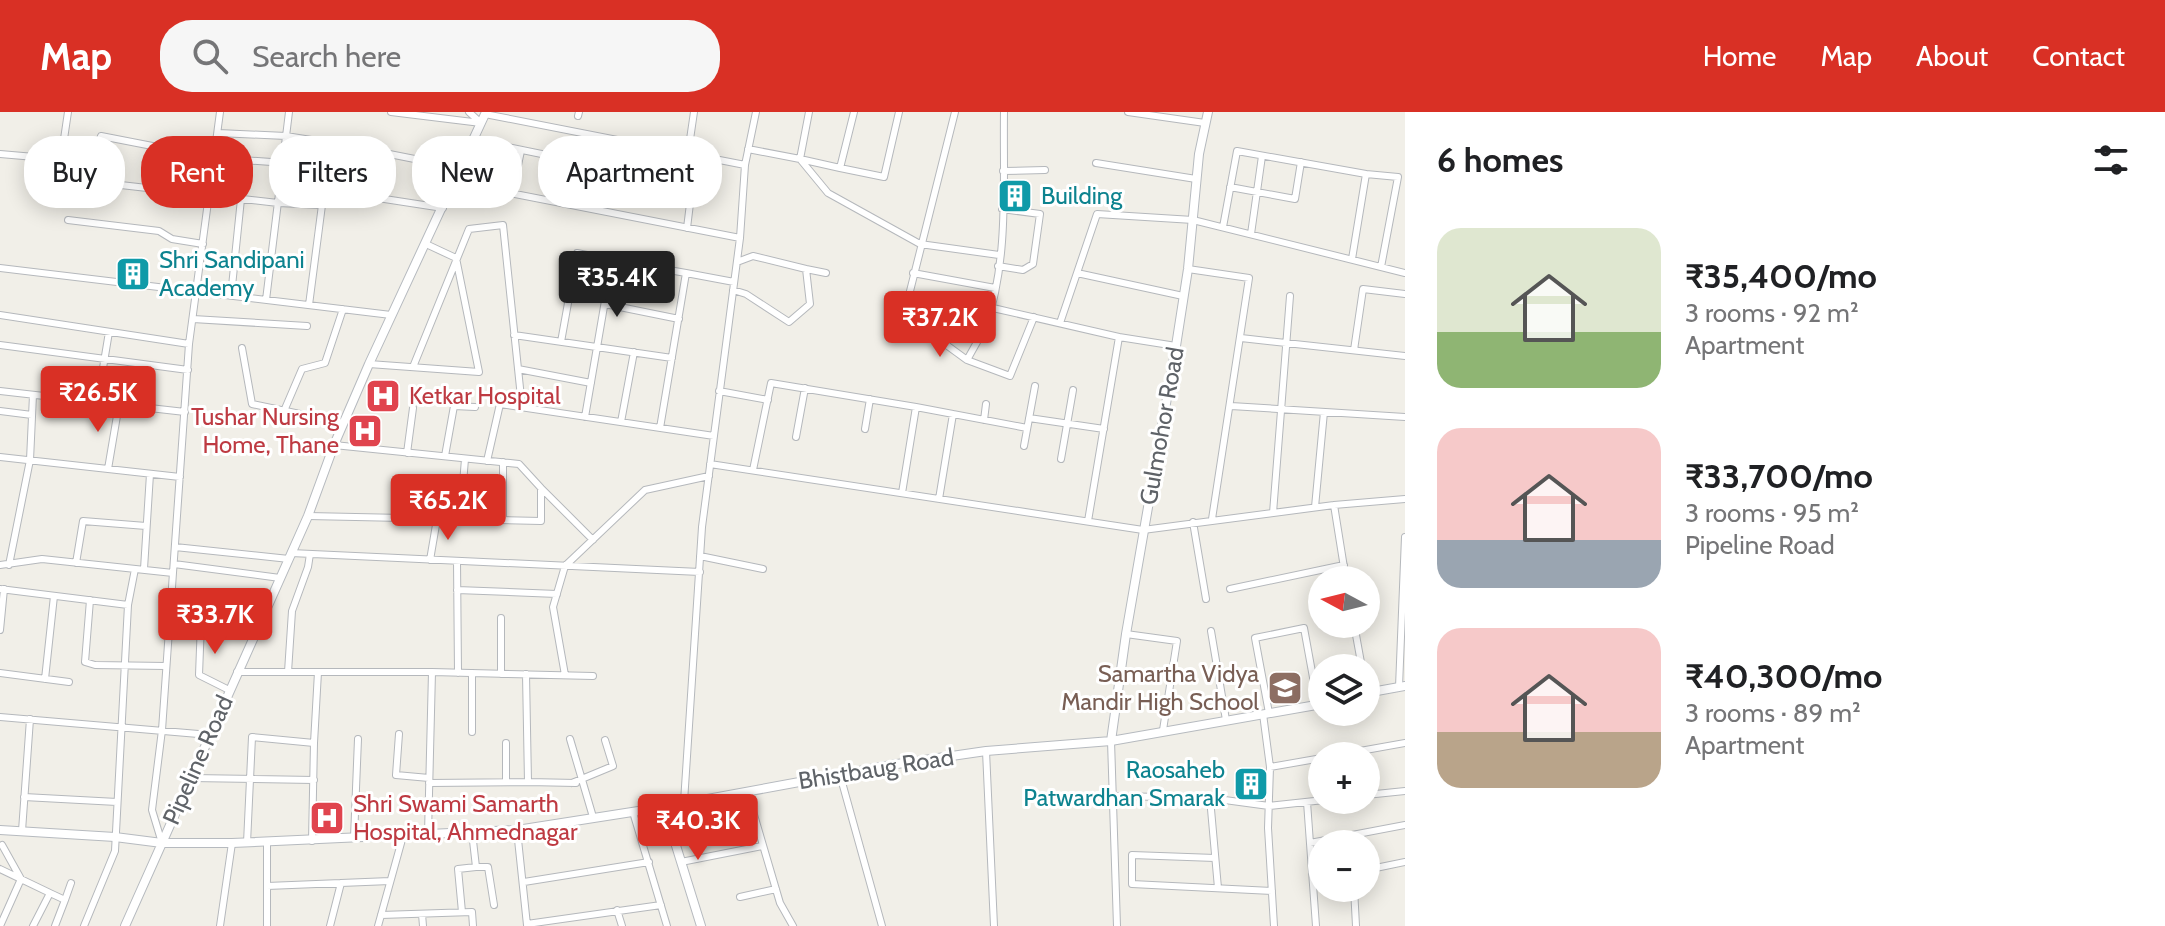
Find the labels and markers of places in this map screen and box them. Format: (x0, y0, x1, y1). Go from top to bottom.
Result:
building icon: Building (996, 177, 1034, 215)
place label: Building (1041, 181, 1123, 210)
place label: Shri Sandipani Academy (159, 245, 305, 302)
pin: ₹35.4K (552, 251, 682, 319)
building icon: Shri Sandipani Academy (114, 255, 152, 293)
pin: ₹37.2K (875, 291, 1005, 359)
pin: ₹26.5K (33, 366, 163, 434)
hospital icon: Ketkar Hospital (364, 377, 402, 415)
place label: Ketkar Hospital (409, 381, 561, 410)
place label: Tushar Nursing Home, Thane (191, 402, 340, 459)
hospital icon: Tushar Nursing Home, Thane (346, 412, 384, 450)
pin: ₹65.2K (383, 474, 513, 542)
pin: ₹33.7K (150, 588, 280, 656)
place label: Samartha Vidya Mandir High School (1061, 659, 1259, 716)
school or university icon: Samartha Vidya Mandir High School (1266, 669, 1304, 707)
place label: Raosaheb Patwardhan Smarak (1023, 755, 1225, 812)
building icon: Raosaheb Patwardhan Smarak (1232, 765, 1270, 803)
place label: Shri Swami Samarth Hospital, Ahmednagar (353, 789, 578, 846)
pin: ₹40.3K (633, 794, 763, 862)
hospital icon: Shri Swami Samarth Hospital, Ahmednagar (308, 799, 346, 837)

